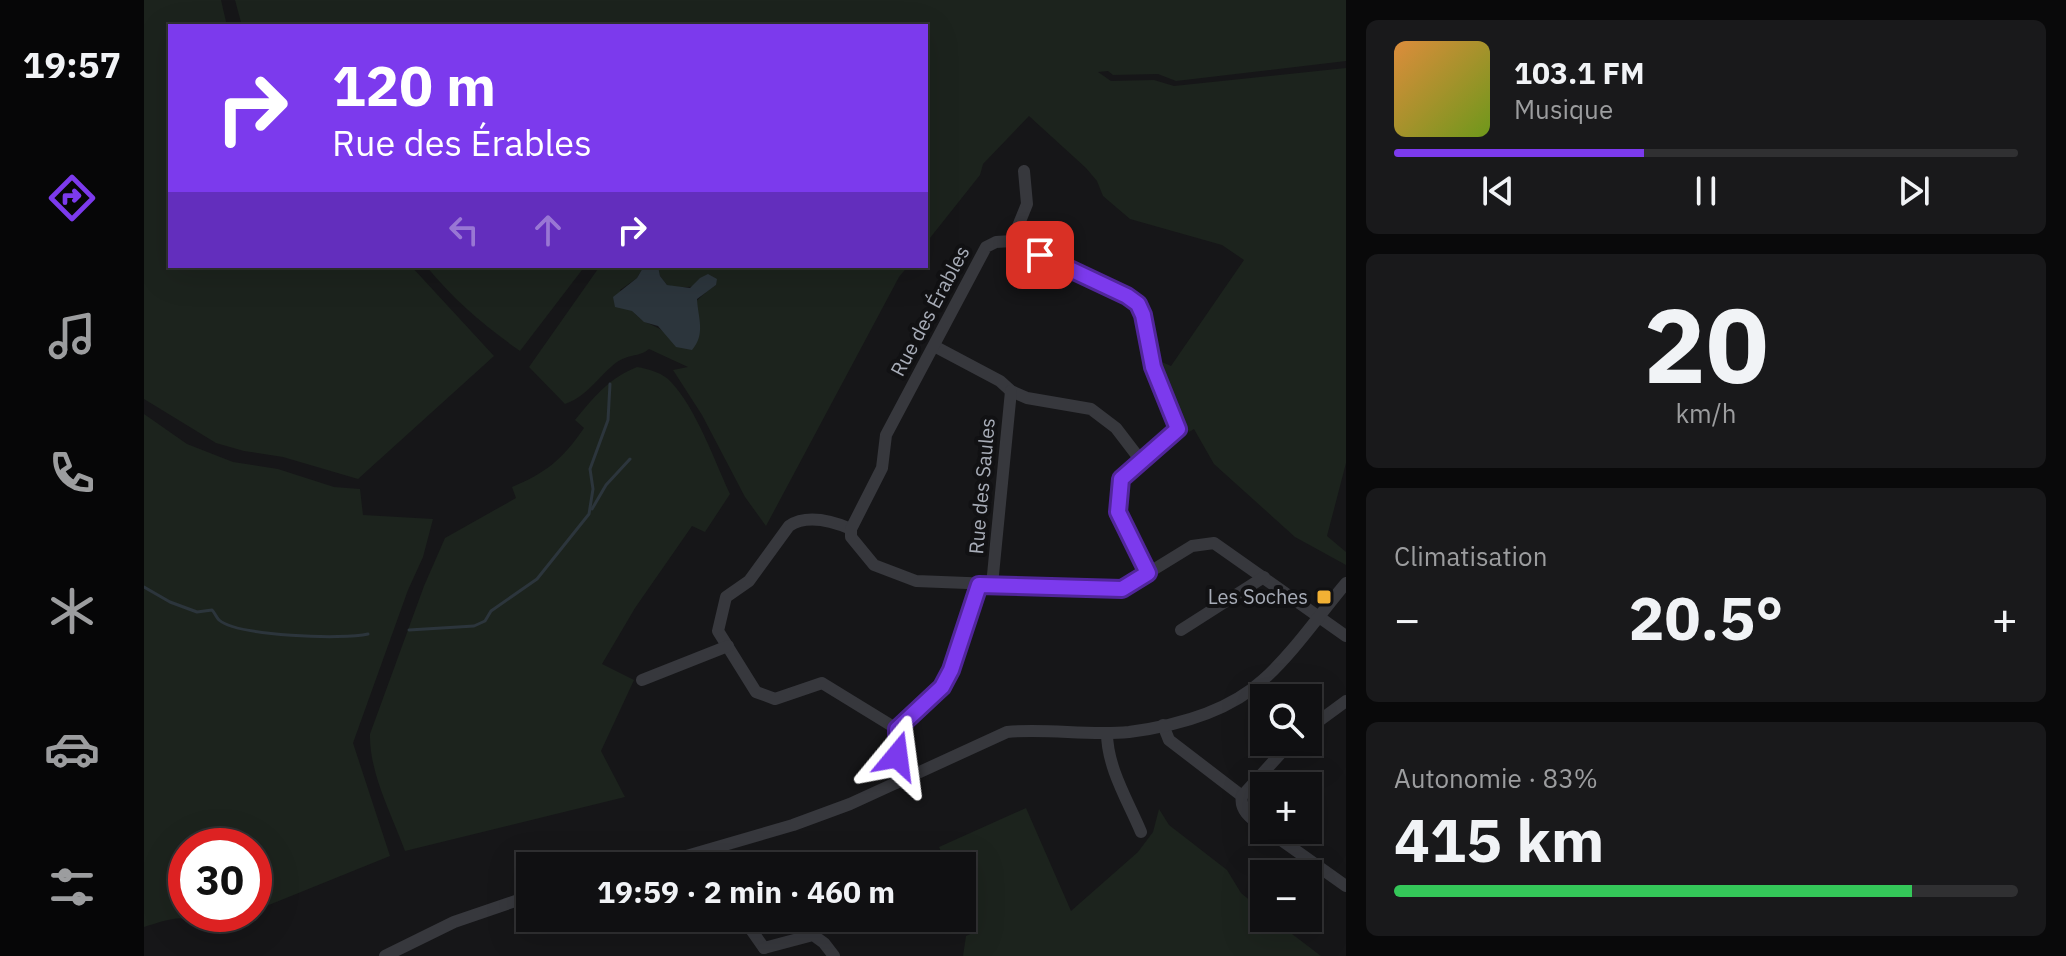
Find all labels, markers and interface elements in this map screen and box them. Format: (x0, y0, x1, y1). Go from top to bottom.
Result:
text: 19:57 (23, 41, 121, 88)
text: 120 m (332, 49, 496, 121)
text: 103.1 FM (1514, 53, 1645, 92)
icon: right (200, 56, 304, 160)
text: Musique (1514, 92, 1613, 126)
text: Rue des Érables (332, 119, 592, 166)
icon: previous (1476, 169, 1520, 213)
icon: pause (1684, 169, 1728, 213)
icon: next (1892, 169, 1936, 213)
icon: directions (44, 170, 100, 226)
icon: left (442, 208, 486, 252)
icon: ahead (526, 208, 570, 252)
icon: right (610, 208, 654, 252)
pin (1006, 221, 1074, 289)
icon: arrive (1018, 233, 1062, 277)
street label: Rue des Érables (884, 241, 975, 381)
text: 20 (1644, 276, 1768, 412)
icon: music (44, 308, 100, 364)
text: km/h (1675, 396, 1737, 430)
street label: Rue des Saules (962, 417, 1001, 555)
icon: phone (44, 445, 100, 501)
text: Climatisation (1394, 539, 1547, 573)
text: 20.5° (1629, 578, 1783, 657)
icon: climate (44, 583, 100, 639)
place label: Les Soches (1208, 583, 1308, 610)
marker: Les Soches (1315, 588, 1333, 606)
text: − (1394, 590, 1420, 647)
text: + (1992, 590, 2018, 647)
map controls (1250, 684, 1322, 932)
button: search (1250, 684, 1322, 756)
position arrow (855, 714, 939, 798)
icon: car (44, 721, 100, 777)
text: Autonomie · 83% (1394, 761, 1598, 795)
button: + (1250, 772, 1322, 844)
text: 415 km (1394, 800, 1604, 879)
speed limit sign: 30 (168, 828, 272, 932)
icon: filters (44, 859, 100, 915)
button: − (1250, 860, 1322, 932)
text: 19:59 · 2 min · 460 m (597, 872, 895, 911)

